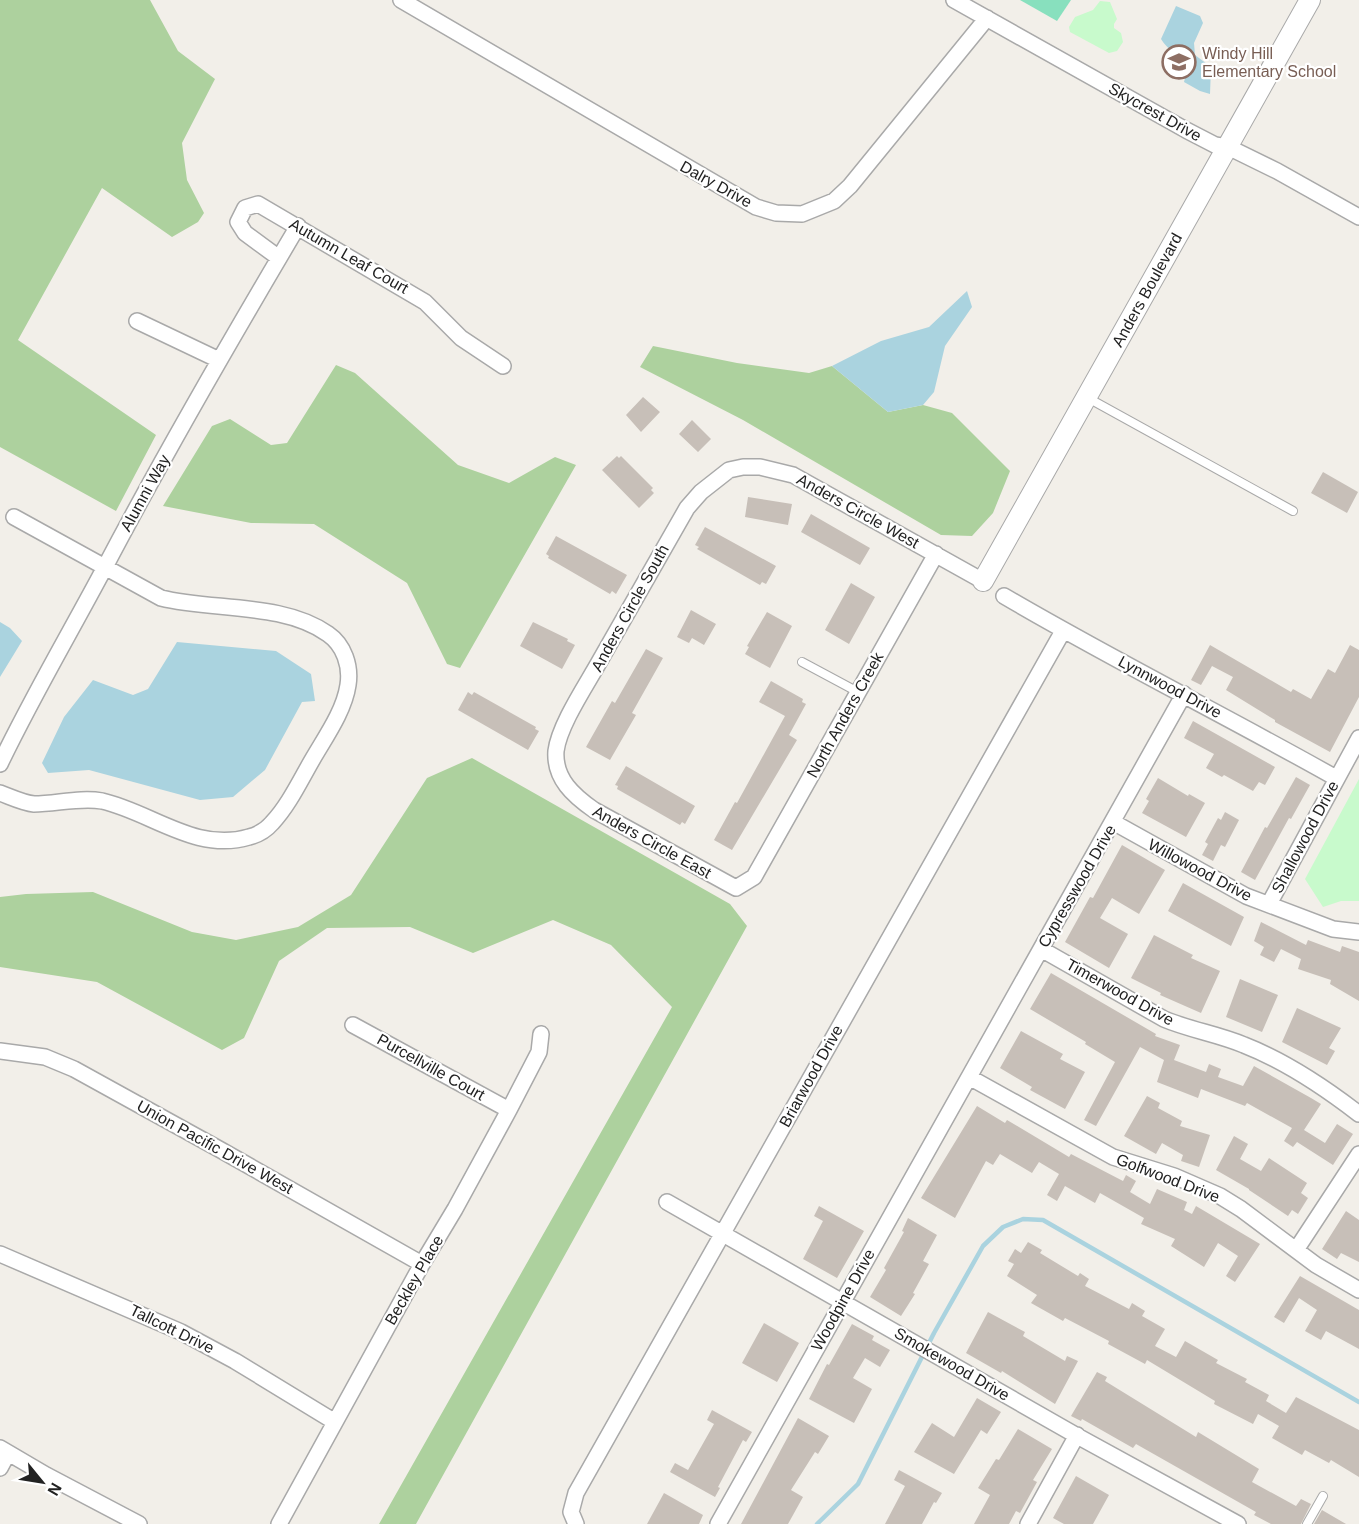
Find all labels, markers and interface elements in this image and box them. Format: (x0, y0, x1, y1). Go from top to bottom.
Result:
school or university icon: Windy Hill Elementary School (1161, 44, 1197, 80)
place label: Windy Hill Elementary School (1202, 45, 1336, 80)
street label: Skycrest Drive (1106, 80, 1204, 144)
street label: Dalry Drive (677, 157, 755, 211)
street label: Autumn Leaf Court (287, 215, 412, 297)
street label: Anders Boulevard (1109, 230, 1185, 350)
street label: Alumni Way (117, 452, 173, 534)
street label: Anders Circle West (794, 470, 922, 552)
street label: Anders Circle South (588, 542, 672, 674)
street label: North Anders Creek (804, 649, 887, 781)
street label: Lynnwood Drive (1116, 653, 1224, 721)
street label: Shallowood Drive (1268, 778, 1342, 896)
street label: Anders Circle East (590, 802, 715, 882)
street label: Cypresswood Drive (1035, 822, 1119, 950)
street label: Willowood Drive (1145, 836, 1255, 904)
street label: Timerwood Drive (1063, 955, 1177, 1029)
street label: Briarwood Drive (776, 1022, 846, 1130)
street label: Purcellville Court (374, 1030, 488, 1104)
street label: Union Pacific Drive West (134, 1097, 296, 1197)
street label: Golfwood Drive (1114, 1150, 1222, 1206)
street label: Beckley Place (382, 1232, 447, 1328)
street label: Woodpine Drive (808, 1246, 878, 1354)
street label: Tallcott Drive (127, 1301, 217, 1357)
street label: Smokewood Drive (892, 1324, 1013, 1404)
north arrow (12, 1452, 72, 1512)
text: N (44, 1480, 65, 1499)

